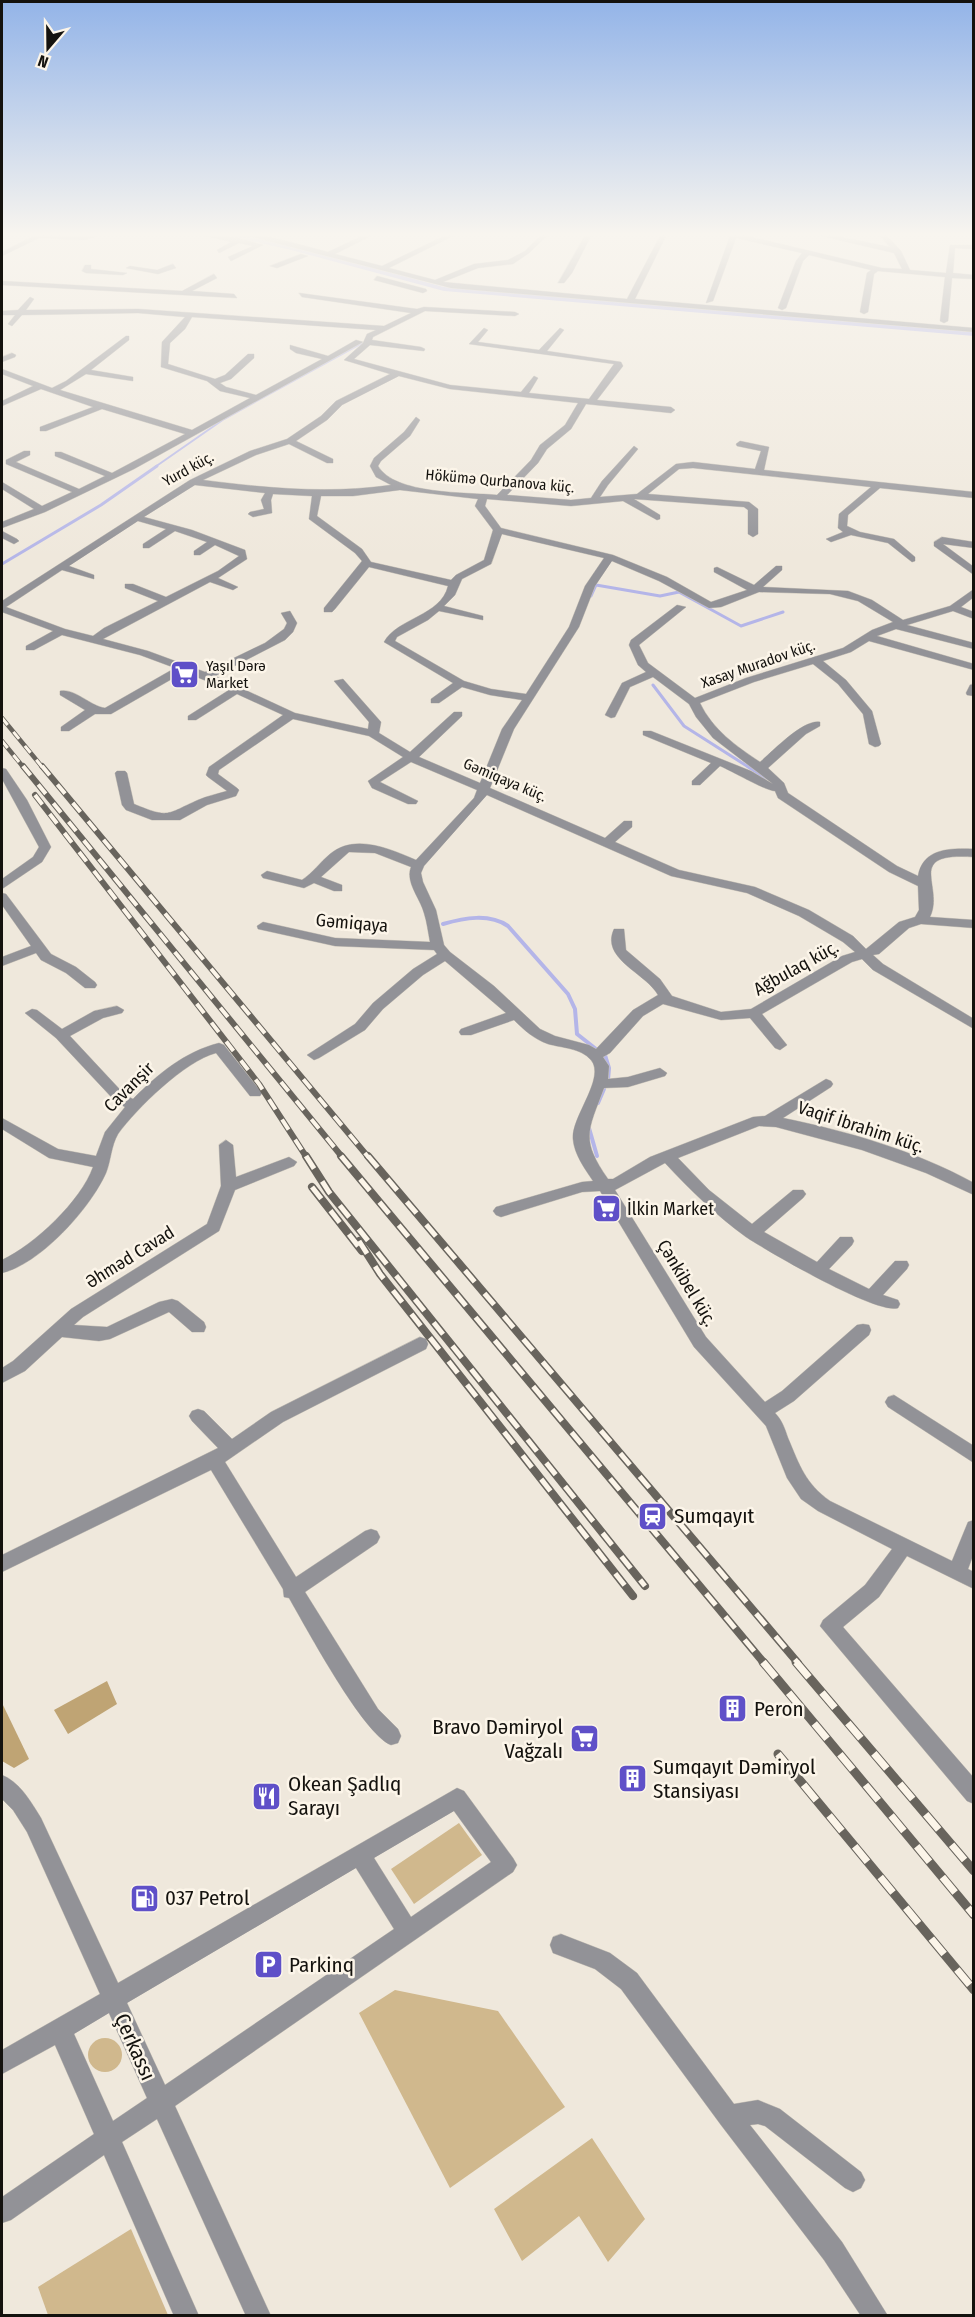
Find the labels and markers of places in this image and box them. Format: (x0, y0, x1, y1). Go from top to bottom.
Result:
place label: Yaşıl Dərə Market (206, 657, 266, 692)
supermarket icon: Yaşıl Dərə Market (169, 659, 201, 691)
supermarket icon: İlkin Market (590, 1193, 622, 1225)
place label: İlkin Market (627, 1198, 714, 1220)
station icon: Sumqayıt (637, 1500, 669, 1532)
place label: Sumqayıt (674, 1503, 754, 1529)
building icon: Peron (717, 1693, 749, 1725)
place label: Peron (754, 1696, 804, 1722)
place label: Bravo Dəmiryol Vağzalı (432, 1714, 563, 1764)
supermarket icon: Bravo Dəmiryol Vağzalı (568, 1723, 600, 1755)
place label: Sumqayıt Dəmiryol Stansiyası (653, 1754, 816, 1804)
building icon: Sumqayıt Dəmiryol Stansiyası (616, 1763, 648, 1795)
place label: Okean Şadlıq Sarayı (288, 1771, 401, 1821)
restaurant icon: Okean Şadlıq Sarayı (251, 1780, 283, 1812)
fuel station icon: 037 Petrol (128, 1882, 160, 1914)
place label: 037 Petrol (165, 1885, 250, 1911)
parking icon: Parkinq (252, 1949, 284, 1981)
place label: Parkinq (289, 1952, 354, 1978)

